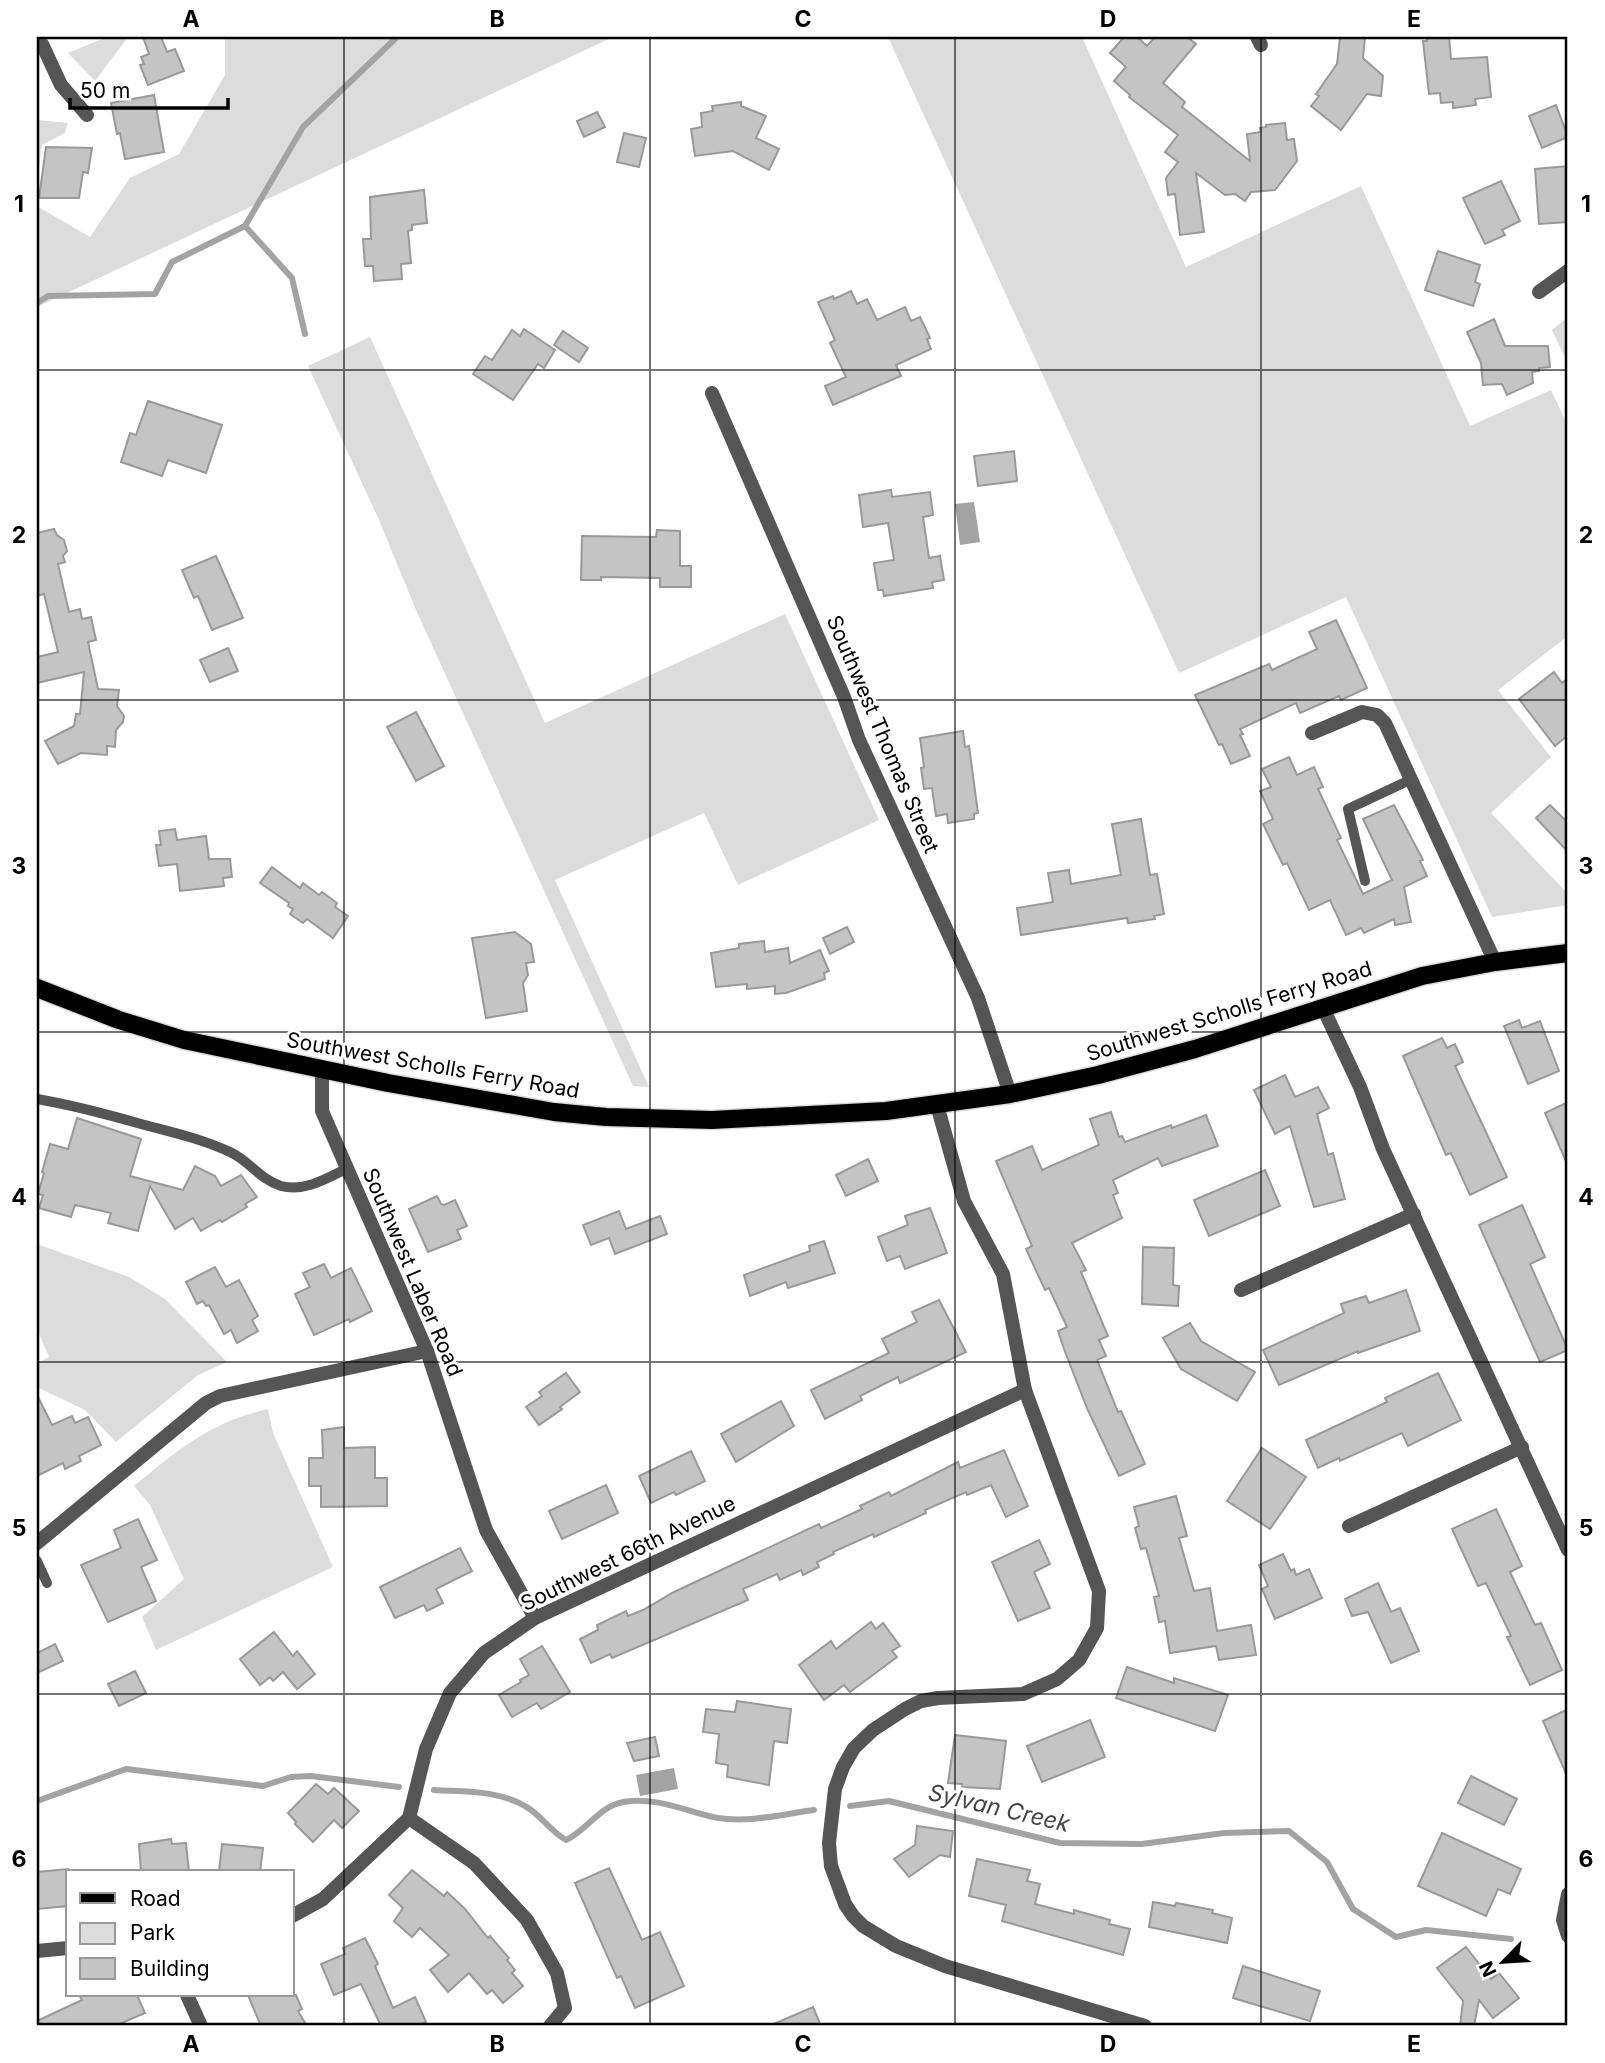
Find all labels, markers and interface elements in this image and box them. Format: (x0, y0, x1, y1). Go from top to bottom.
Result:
text: A (182, 5, 200, 33)
text: B (489, 5, 505, 33)
text: C (794, 5, 812, 33)
text: D (1100, 5, 1116, 33)
text: E (1407, 5, 1421, 33)
scale bar (70, 66, 228, 110)
text: 50 m (80, 78, 130, 103)
text: 1 (14, 190, 24, 218)
text: 1 (1581, 190, 1591, 218)
text: 2 (12, 521, 26, 549)
text: 2 (1579, 521, 1593, 549)
street label: Southwest Thomas Street (822, 611, 945, 857)
text: 3 (12, 852, 26, 880)
text: 3 (1579, 852, 1593, 880)
street label: Southwest Scholls Ferry Road (1083, 956, 1375, 1066)
street label: Southwest Scholls Ferry Road (285, 1027, 581, 1103)
street label: Southwest Laber Road (358, 1164, 468, 1380)
text: 4 (11, 1183, 27, 1211)
text: 4 (1578, 1183, 1594, 1211)
street label: Southwest 66th Avenue (517, 1490, 739, 1616)
text: 5 (12, 1514, 26, 1542)
text: 5 (1579, 1514, 1593, 1542)
water label: Sylvan Creek (926, 1778, 1073, 1838)
text: 6 (12, 1845, 26, 1873)
text: 6 (1579, 1845, 1593, 1873)
legend (66, 1870, 294, 1996)
text: Road (130, 1886, 181, 1911)
text: Park (130, 1920, 175, 1945)
north arrow (1468, 1926, 1538, 1996)
text: Building (130, 1956, 210, 1981)
text: N (1475, 1958, 1502, 1980)
text: A (182, 2030, 200, 2058)
text: B (489, 2030, 505, 2058)
text: C (794, 2030, 812, 2058)
text: D (1100, 2030, 1116, 2058)
text: E (1407, 2030, 1421, 2058)

